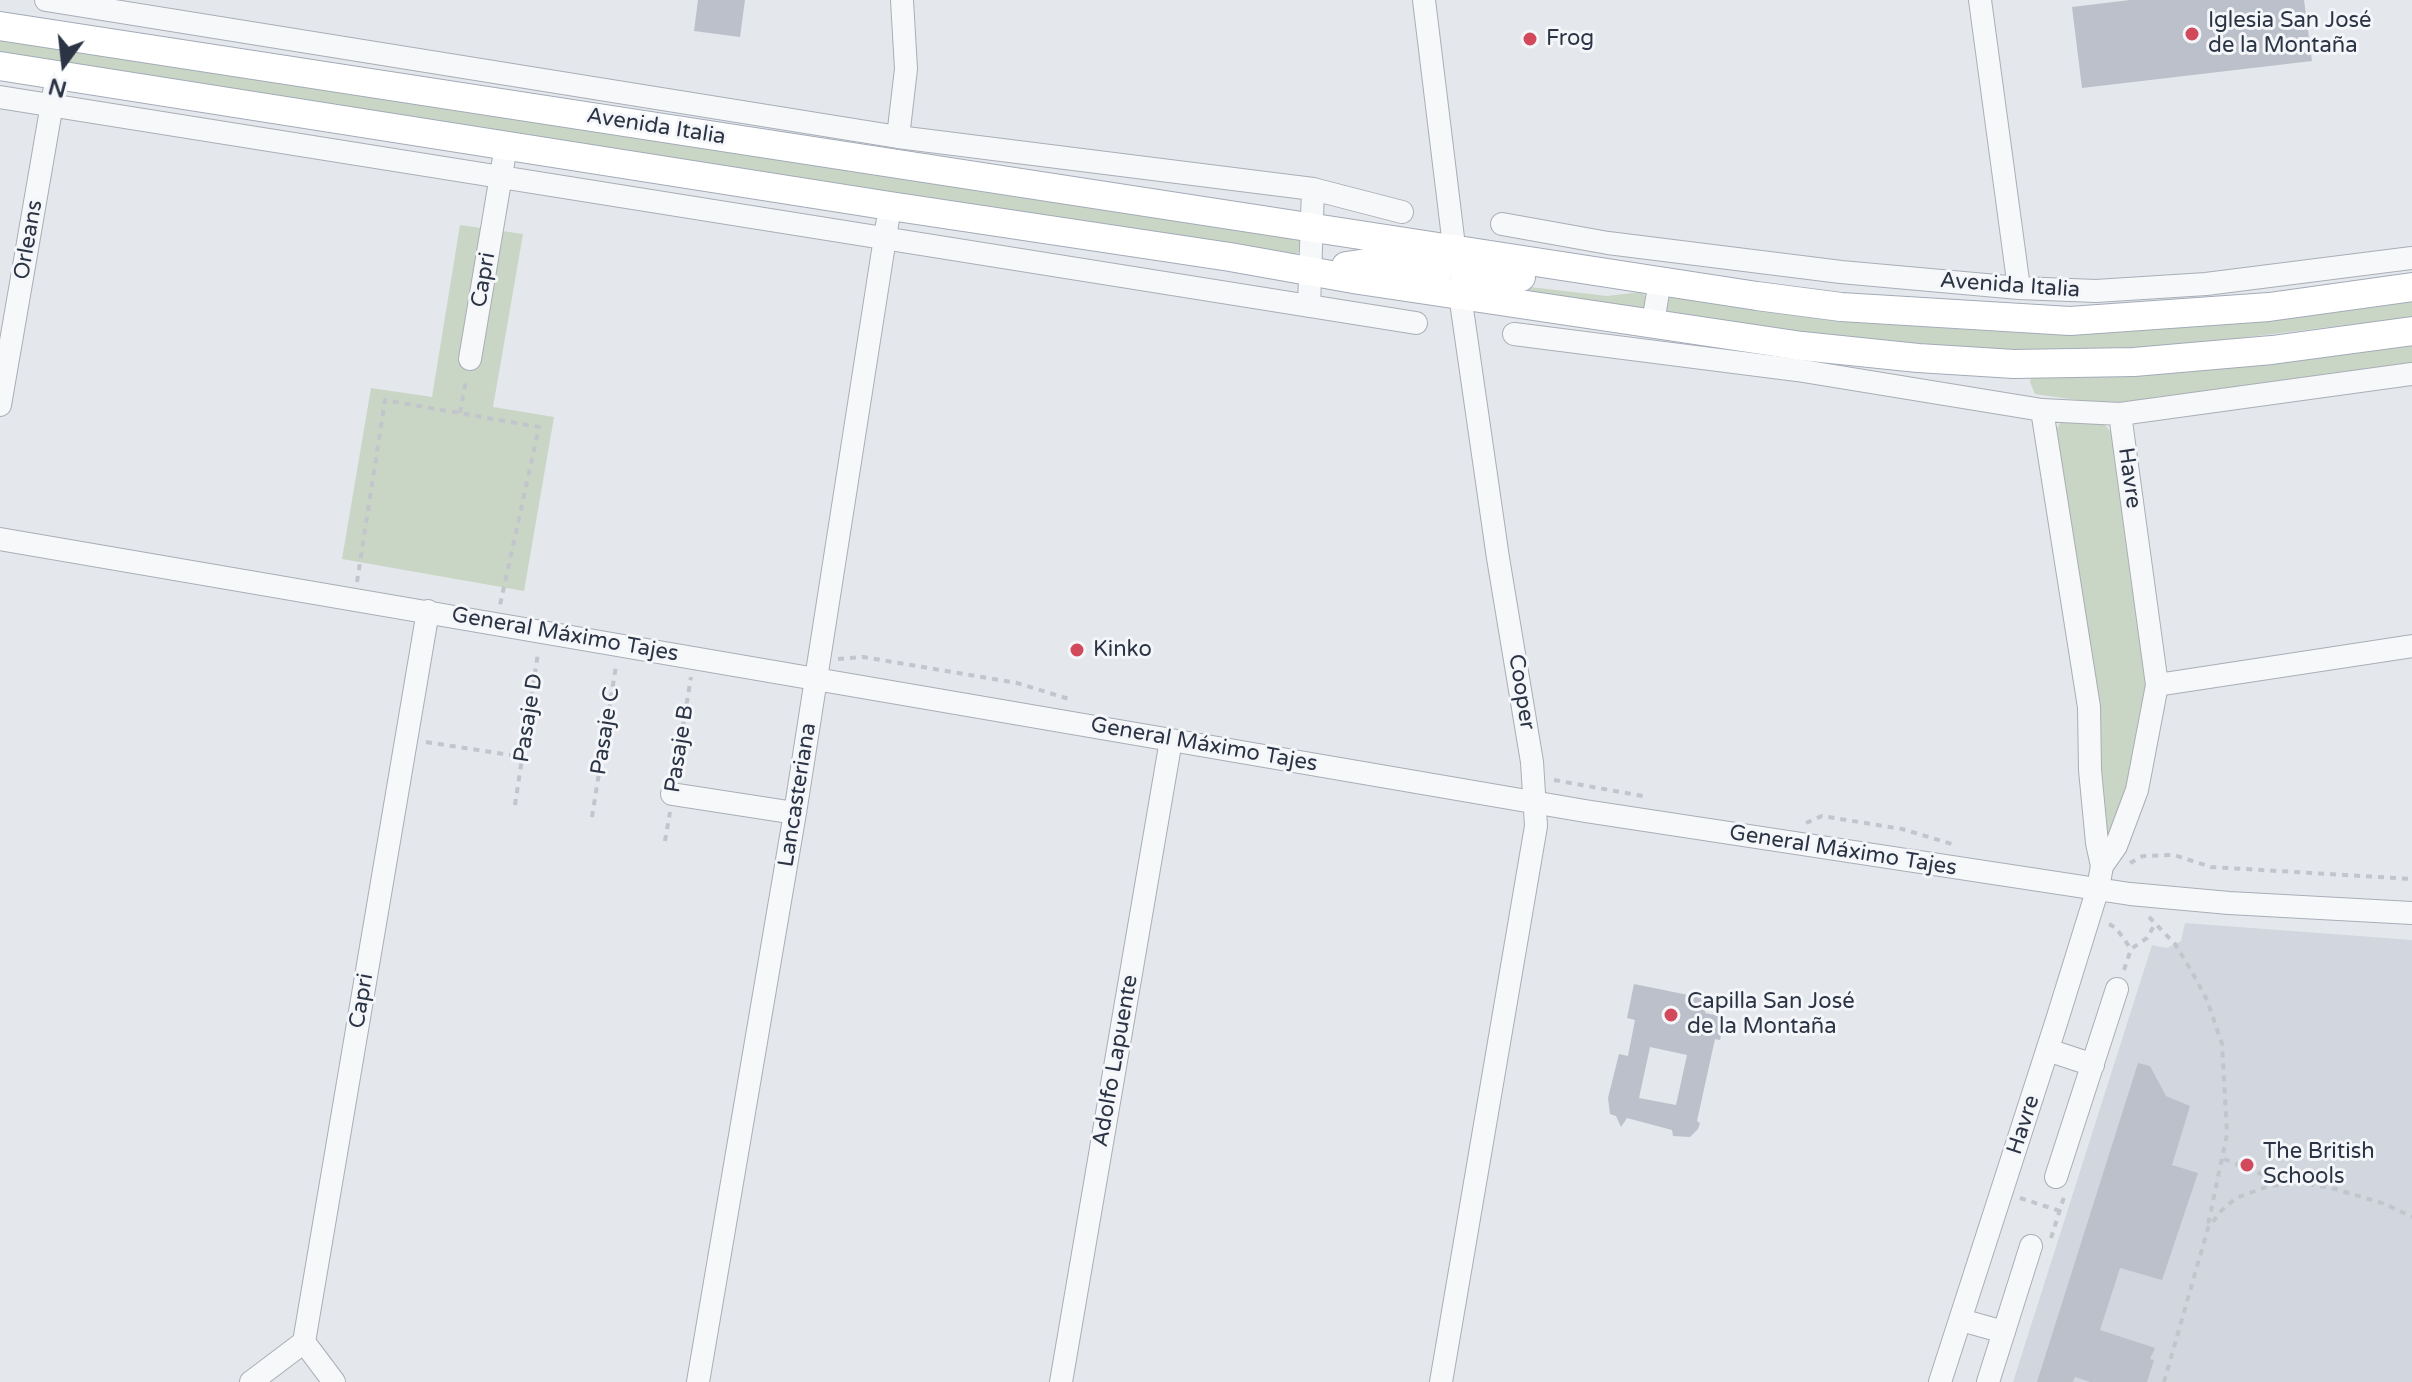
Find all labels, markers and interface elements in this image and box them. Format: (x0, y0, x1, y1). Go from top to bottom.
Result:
place label: Iglesia San José de la Montaña (2208, 8, 2372, 60)
north arrow (24, 24, 104, 104)
marker: Iglesia San José de la Montaña (2183, 25, 2201, 43)
place label: Frog (1546, 26, 1594, 52)
marker: Frog (1521, 30, 1539, 48)
text: N (46, 72, 70, 102)
street label: Avenida Italia (585, 103, 727, 151)
street label: Orleans (9, 198, 49, 282)
street label: Capri (466, 250, 502, 310)
street label: Avenida Italia (1939, 268, 2081, 304)
street label: Havre (2112, 446, 2146, 510)
street label: General Máximo Tajes (450, 602, 680, 668)
place label: Kinko (1093, 637, 1152, 663)
marker: Kinko (1068, 641, 1086, 659)
street label: Cooper (1502, 652, 1540, 732)
street label: Pasaje D (509, 672, 549, 764)
street label: Pasaje C (586, 685, 626, 777)
street label: Pasaje B (660, 703, 700, 795)
street label: General Máximo Tajes (1089, 712, 1319, 778)
street label: Lancasteriana (774, 721, 822, 869)
street label: General Máximo Tajes (1727, 820, 1959, 882)
street label: Capri (344, 971, 380, 1031)
street label: Adolfo Lapuente (1088, 973, 1144, 1149)
place label: Capilla San José de la Montaña (1687, 989, 1855, 1040)
marker: Capilla San José de la Montaña (1662, 1006, 1680, 1024)
street label: Havre (2002, 1092, 2046, 1158)
place label: The British Schools (2263, 1139, 2375, 1190)
marker: The British Schools (2238, 1156, 2256, 1174)

